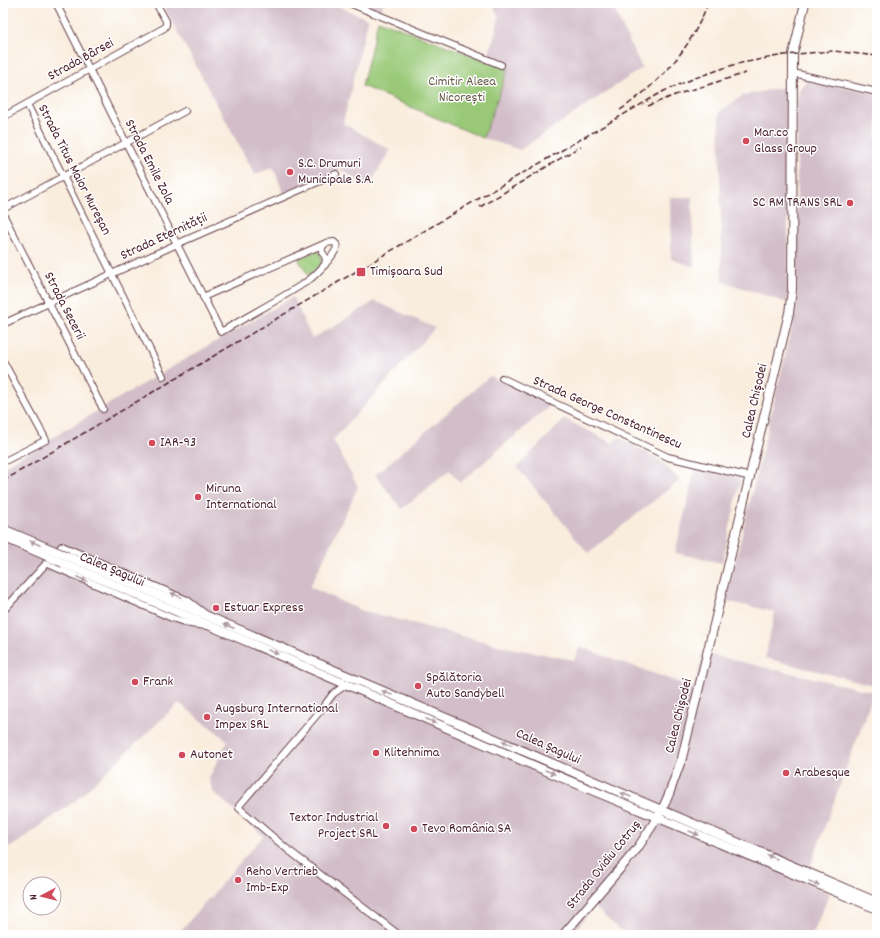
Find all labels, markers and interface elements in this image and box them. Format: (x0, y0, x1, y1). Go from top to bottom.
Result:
street label: Strada Bârsei (44, 33, 118, 86)
park label: Cimitir Aleea Nicorești (428, 72, 496, 108)
street label: Strada Titus Maior Mureșan (32, 101, 116, 239)
street label: Strada Emile Zola (119, 116, 179, 208)
place label: Mar.co Glass Group (754, 123, 817, 159)
marker: Mar.co Glass Group (741, 136, 751, 146)
place label: S.C. Drumuri Municipale S.A. (298, 154, 374, 190)
marker: S.C. Drumuri Municipale S.A. (285, 167, 295, 177)
place label: SC RM TRANS SRL (752, 193, 842, 213)
marker: SC RM TRANS SRL (845, 198, 855, 208)
street label: Strada Eternității (117, 208, 211, 266)
place label: Timișoara Sud (370, 262, 443, 282)
marker: Timișoara Sud (355, 266, 367, 278)
street label: Strada Secerii (38, 269, 90, 344)
street label: Calea Chișodei (737, 361, 773, 440)
street label: Strada George Constantinescu (529, 371, 685, 455)
place label: IAR-93 (160, 433, 196, 453)
marker: IAR-93 (147, 438, 157, 448)
place label: Miruna International (206, 479, 277, 515)
marker: Miruna International (193, 492, 203, 502)
one-way arrow (28, 539, 40, 545)
street label: Calea Șagului (76, 547, 148, 593)
one-way arrow (76, 576, 88, 582)
one-way arrow (170, 592, 181, 598)
place label: Estuar Express (224, 598, 304, 618)
marker: Estuar Express (211, 603, 221, 613)
one-way arrow (222, 622, 234, 628)
one-way arrow (268, 650, 280, 656)
place label: Spălătoria Auto Sandybell (426, 668, 505, 704)
place label: Frank (143, 672, 173, 692)
street label: Calea Chișodei (660, 676, 698, 755)
marker: Frank (130, 677, 140, 687)
marker: Spălătoria Auto Sandybell (413, 681, 423, 691)
one-way arrow (381, 689, 393, 696)
place label: Augsburg International Impex SRL (215, 699, 339, 735)
marker: Augsburg International Impex SRL (202, 712, 212, 722)
one-way arrow (425, 717, 437, 724)
street label: Calea Șagului (512, 724, 584, 770)
one-way arrow (500, 740, 512, 746)
place label: Klitehnima (384, 743, 440, 763)
place label: Autonet (190, 745, 233, 765)
marker: Klitehnima (371, 748, 381, 758)
marker: Autonet (177, 750, 187, 760)
place label: Arabesque (794, 763, 850, 783)
marker: Arabesque (781, 768, 791, 778)
one-way arrow (545, 770, 557, 776)
one-way arrow (620, 791, 632, 797)
place label: Textor Industrial Project SRL (289, 808, 379, 844)
street label: Strada Ovidiu Cotruș (562, 816, 646, 914)
place label: Tevo România SA (422, 819, 512, 839)
marker: Textor Industrial Project SRL (381, 821, 391, 831)
marker: Tevo România SA (409, 824, 419, 834)
one-way arrow (688, 830, 699, 836)
one-way arrow (766, 853, 778, 859)
place label: Reho Vertrieb Imb-Exp (246, 862, 318, 898)
marker: Reho Vertrieb Imb-Exp (233, 875, 243, 885)
north arrow (22, 876, 62, 916)
one-way arrow (808, 880, 820, 886)
text: N (26, 893, 42, 901)

